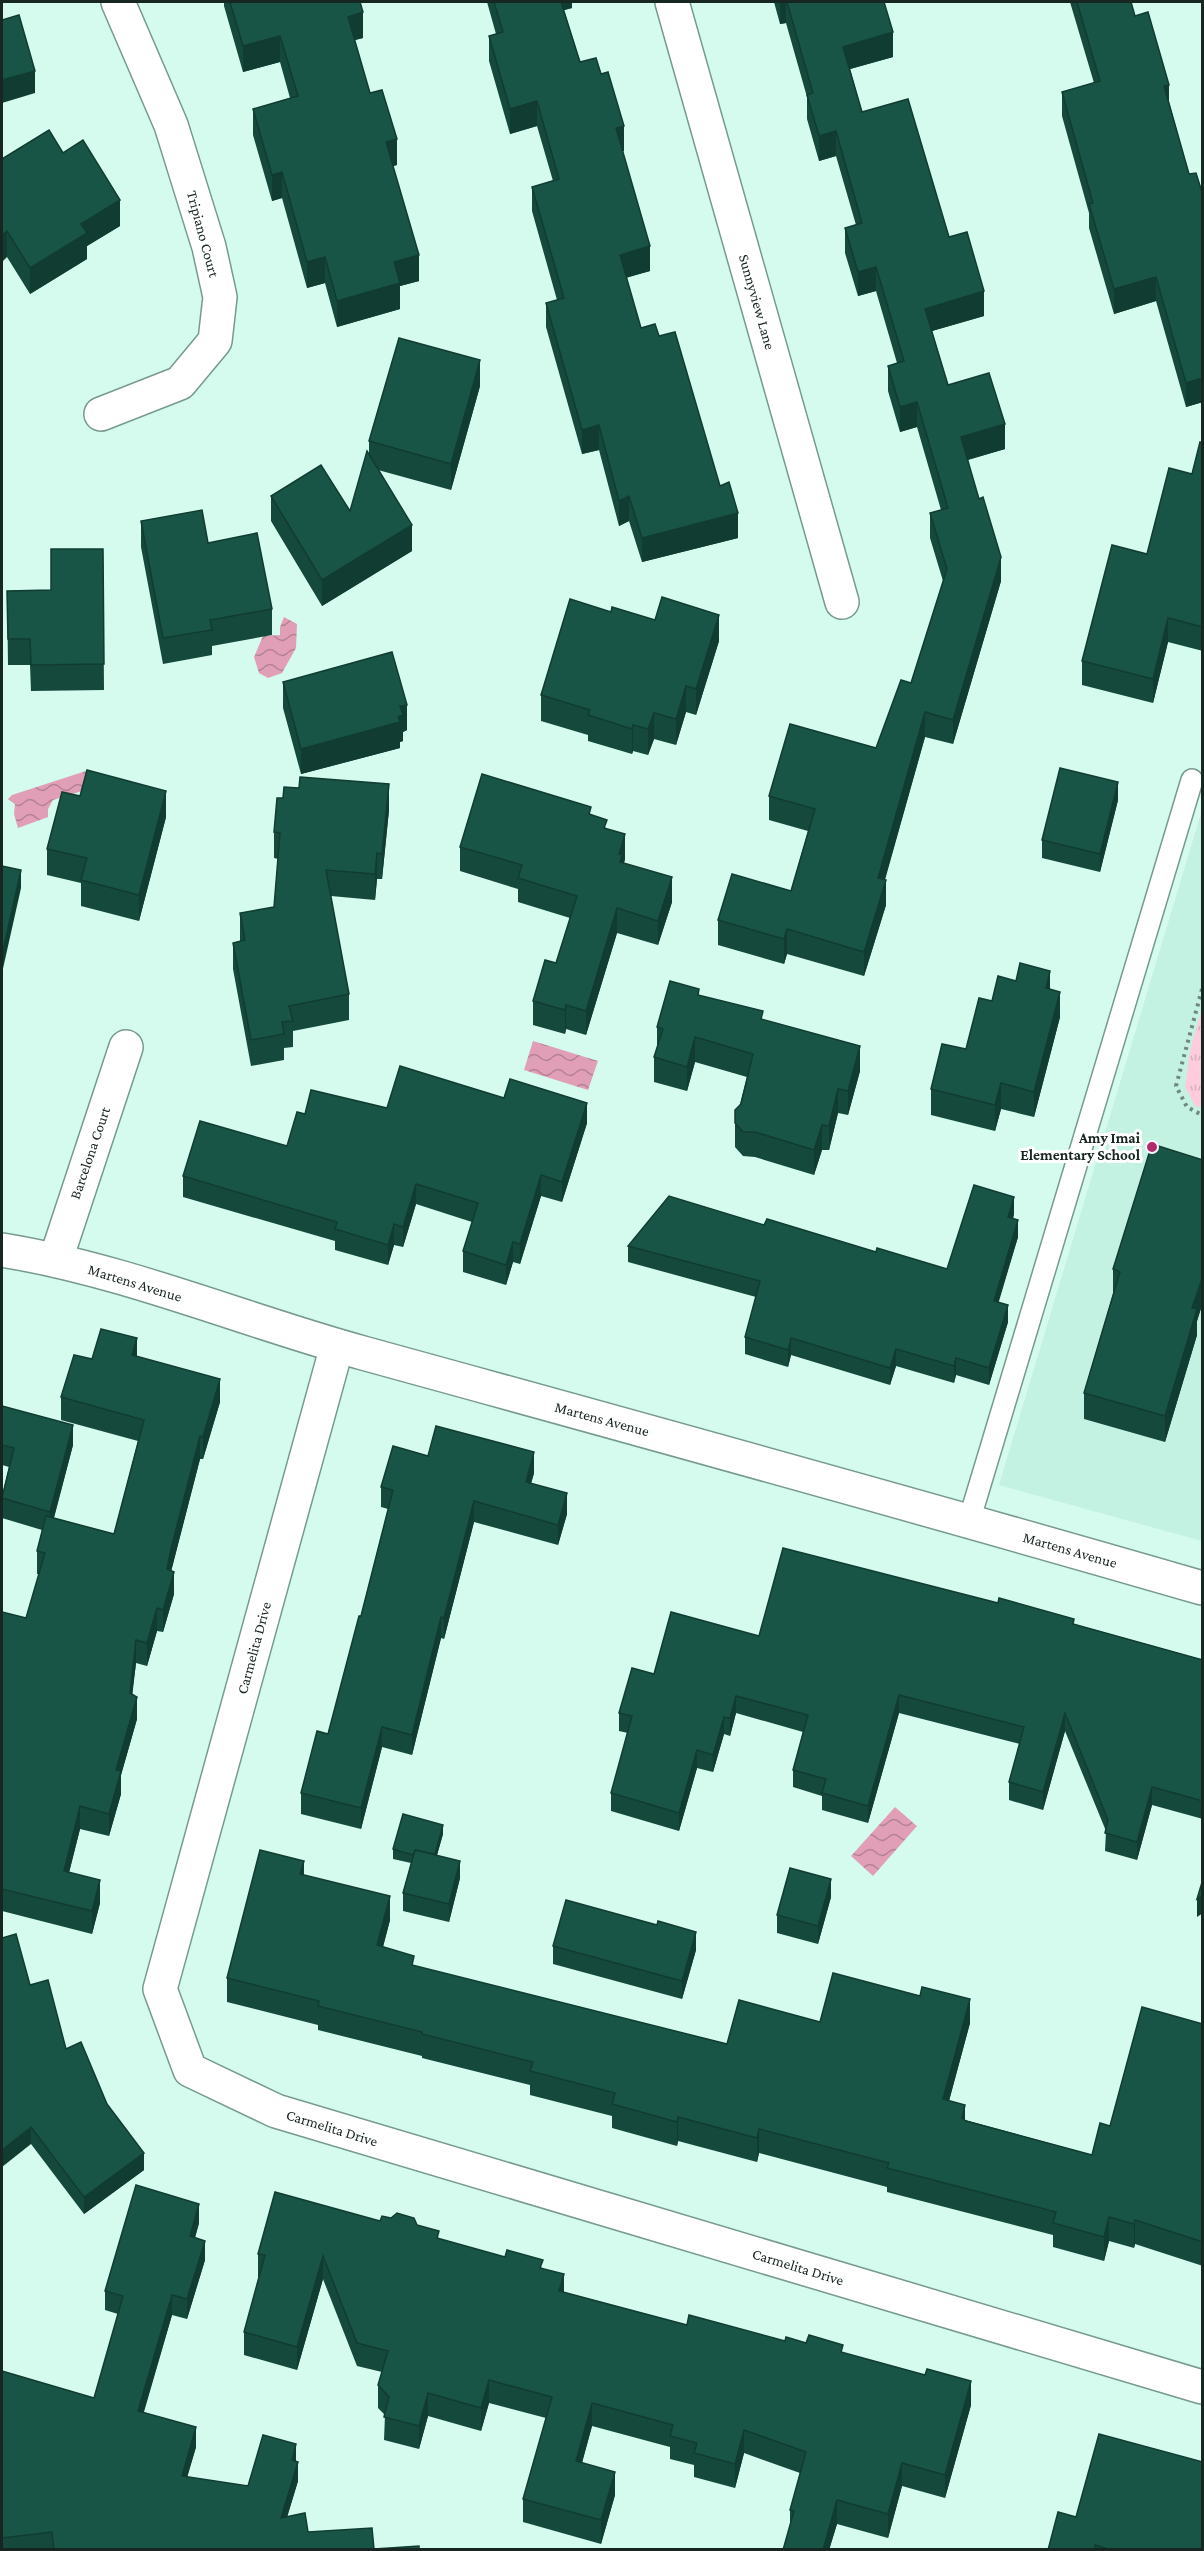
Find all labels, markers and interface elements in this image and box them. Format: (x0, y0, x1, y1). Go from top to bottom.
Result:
street label: Tripiano Court (183, 189, 223, 280)
street label: Sunnyview Lane (735, 252, 778, 352)
street label: Barcelona Court (67, 1104, 114, 1201)
place label: Amy Imai Elementary School (1020, 1130, 1141, 1163)
marker: Amy Imai Elementary School (1145, 1140, 1159, 1154)
street label: Martens Avenue (86, 1261, 184, 1305)
street label: Martens Avenue (553, 1399, 651, 1439)
street label: Martens Avenue (1021, 1529, 1119, 1571)
street label: Carmelita Drive (234, 1600, 274, 1696)
street label: Carmelita Drive (284, 2106, 380, 2150)
street label: Carmelita Drive (750, 2245, 846, 2289)

